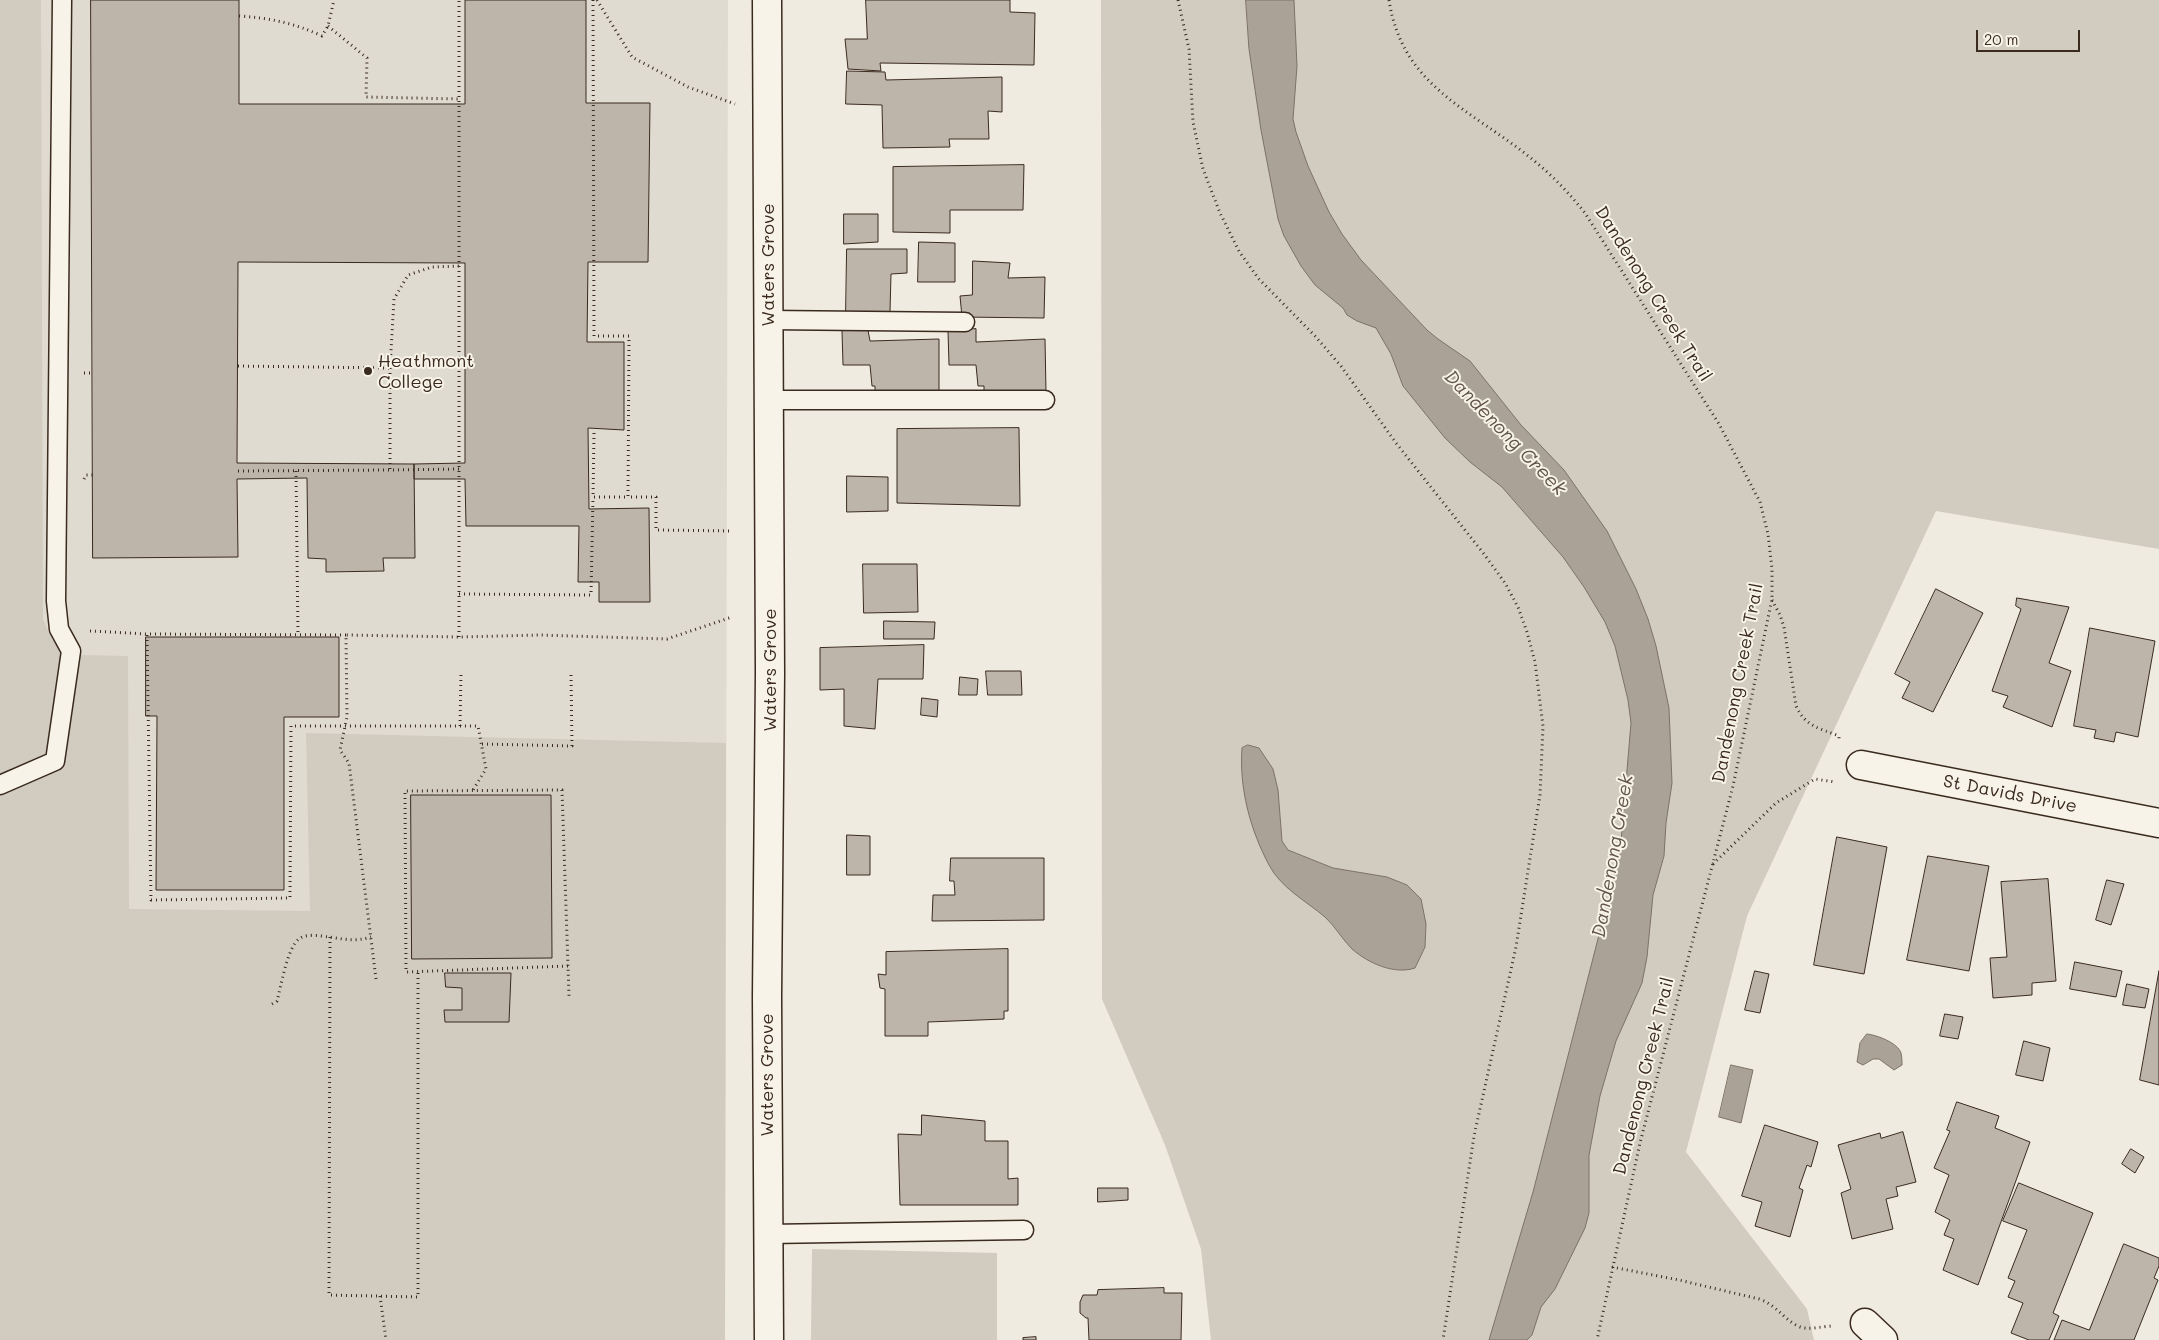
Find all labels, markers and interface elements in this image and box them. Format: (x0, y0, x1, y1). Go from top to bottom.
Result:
scale bar (1979, 20, 2083, 52)
text: 20 m (1984, 29, 2018, 49)
street label: Dandenong Creek Trail (1590, 202, 1716, 386)
street label: Waters Grove (757, 203, 779, 327)
place label: Heathmont College (378, 350, 474, 392)
marker: Heathmont College (362, 365, 374, 377)
water label: Dandenong Creek (1439, 366, 1571, 500)
street label: Dandenong Creek Trail (1708, 581, 1768, 785)
street label: Waters Grove (759, 608, 781, 732)
street label: St Davids Drive (1941, 770, 2079, 818)
water label: Dandenong Creek (1587, 773, 1639, 939)
street label: Dandenong Creek Trail (1609, 975, 1679, 1177)
street label: Waters Grove (756, 1013, 778, 1137)

